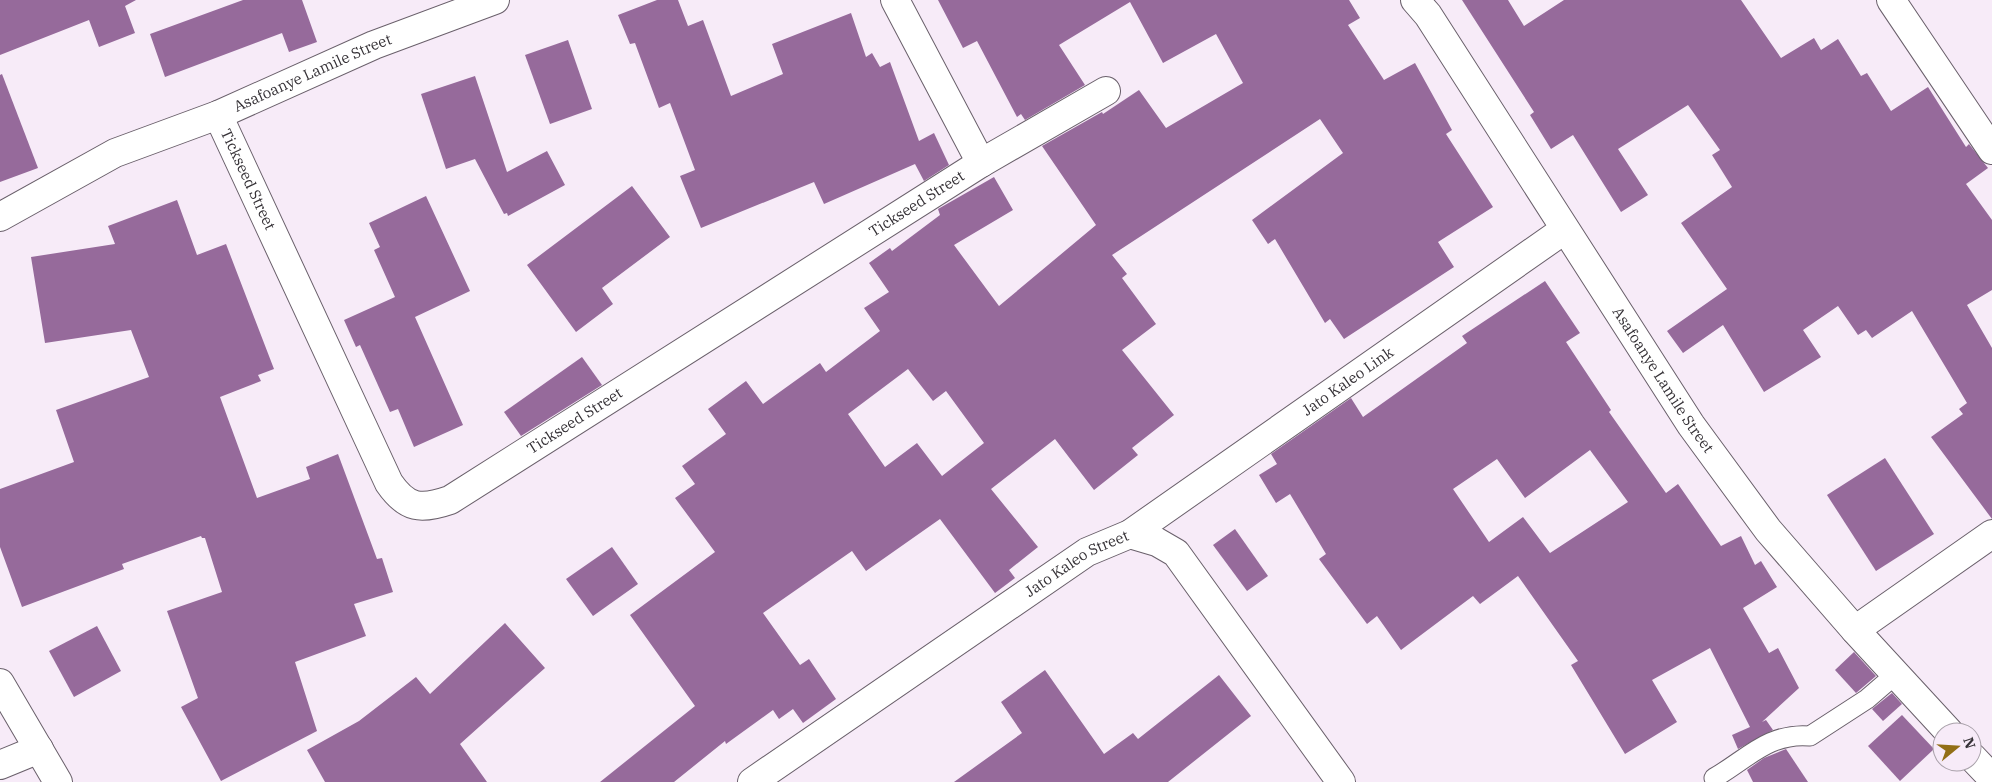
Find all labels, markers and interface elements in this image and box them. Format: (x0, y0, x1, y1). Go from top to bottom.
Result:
street label: Asafoanye Lamile Street (231, 29, 394, 116)
street label: Tickseed Street (217, 126, 280, 233)
street label: Tickseed Street (865, 166, 968, 241)
street label: Asafoanye Lamile Street (1609, 303, 1718, 456)
street label: Jato Kaleo Link (1298, 342, 1397, 419)
street label: Tickseed Street (523, 383, 626, 458)
street label: Jato Kaleo Street (1021, 526, 1131, 601)
north arrow (1932, 722, 1982, 772)
text: N (1959, 735, 1980, 751)

